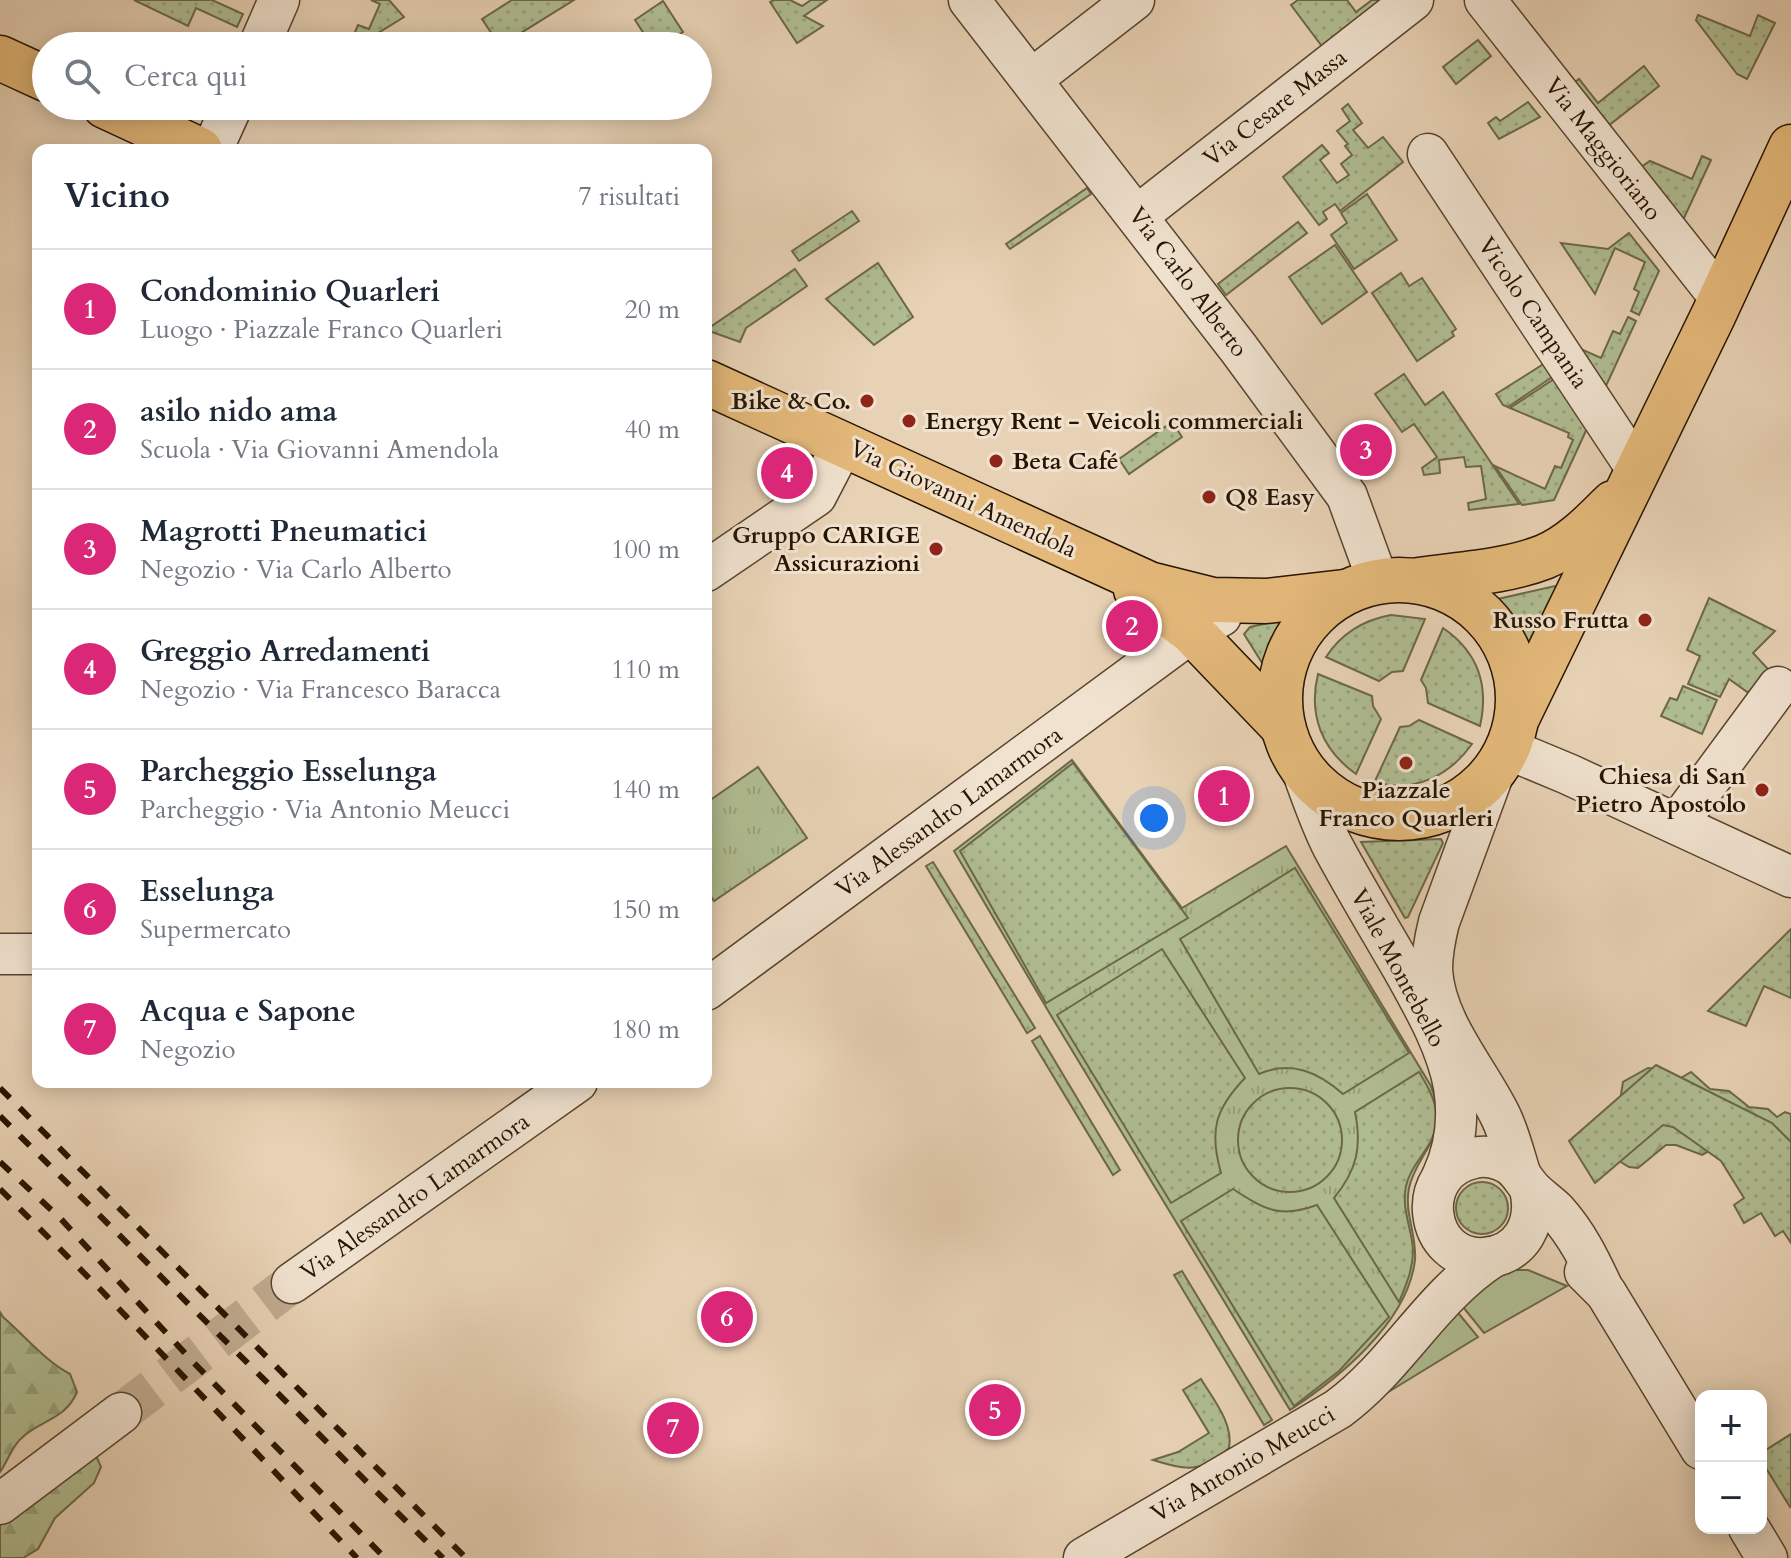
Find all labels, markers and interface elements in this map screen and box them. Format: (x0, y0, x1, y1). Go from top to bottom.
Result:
search box (32, 32, 712, 120)
street label: Via Cesare Massa (1196, 41, 1354, 175)
icon: search (60, 54, 104, 98)
text: Cerca qui (124, 56, 247, 97)
street label: Via Maggioriano (1537, 71, 1669, 227)
text: Vicino (64, 173, 170, 219)
text: 7 risultati (578, 179, 680, 214)
street label: Via Carlo Alberto (1121, 200, 1255, 364)
street label: Vicolo Campania (1470, 231, 1596, 396)
text: Condominio Quarleri (140, 271, 440, 312)
text: 1 (83, 292, 97, 327)
text: 20 m (624, 292, 680, 327)
text: Luogo · Piazzale Franco Quarleri (140, 312, 503, 347)
place label: Bike & Co. (731, 385, 851, 418)
text: asilo nido ama (140, 391, 337, 432)
marker: Bike & Co. (858, 392, 876, 410)
place label: Energy Rent - Veicoli commerciali (925, 405, 1304, 438)
text: 2 (83, 412, 97, 447)
text: 40 m (624, 412, 680, 447)
marker: Energy Rent - Veicoli commerciali (900, 412, 918, 430)
pin: 3 (1340, 420, 1392, 480)
text: Scuola · Via Giovanni Amendola (140, 432, 499, 467)
street label: Via Giovanni Amendola (844, 432, 1082, 566)
pin: 4 (761, 443, 813, 503)
place label: Beta Café (1012, 445, 1119, 478)
marker: Beta Café (987, 452, 1005, 470)
place label: Q8 Easy (1225, 481, 1315, 514)
marker: Q8 Easy (1200, 488, 1218, 506)
text: Magrotti Pneumatici (140, 511, 427, 552)
place label: Gruppo CARIGE Assicurazioni (732, 519, 920, 580)
text: 3 (83, 532, 97, 567)
text: 100 m (611, 532, 680, 567)
marker: Gruppo CARIGE Assicurazioni (927, 540, 945, 558)
text: Negozio · Via Carlo Alberto (140, 552, 452, 587)
pin: 2 (1106, 596, 1158, 656)
place label: Russo Frutta (1493, 604, 1629, 637)
marker: Russo Frutta (1636, 611, 1654, 629)
text: Greggio Arredamenti (140, 631, 430, 672)
text: 4 (83, 652, 97, 687)
text: 110 m (611, 652, 680, 687)
text: Negozio · Via Francesco Baracca (140, 672, 501, 707)
street label: Via Alessandro Lamarmora (829, 718, 1070, 906)
text: Parcheggio Esselunga (140, 751, 437, 792)
marker: Piazzale Franco Quarleri (1397, 754, 1415, 772)
place label: Chiesa di San Pietro Apostolo (1576, 760, 1747, 821)
pin: 1 (1198, 766, 1250, 826)
text: 5 (83, 772, 97, 807)
text: 140 m (611, 772, 680, 807)
place label: Piazzale Franco Quarleri (1319, 774, 1494, 835)
marker: Chiesa di San Pietro Apostolo (1753, 781, 1771, 799)
text: Parcheggio · Via Antonio Meucci (140, 792, 510, 827)
your location (1134, 798, 1174, 838)
text: Esselunga (140, 871, 275, 912)
street label: Viale Montebello (1342, 883, 1454, 1053)
text: 6 (83, 892, 97, 927)
text: 150 m (611, 892, 680, 927)
text: Supermercato (140, 912, 291, 947)
text: Acqua e Sapone (140, 991, 356, 1032)
text: 7 (83, 1012, 97, 1047)
text: 180 m (611, 1012, 680, 1047)
text: Negozio (140, 1032, 236, 1067)
street label: Via Alessandro Lamarmora (294, 1105, 537, 1289)
pin: 6 (701, 1287, 753, 1347)
pin: 5 (969, 1380, 1021, 1440)
map controls (1695, 1390, 1767, 1534)
button: + (1695, 1390, 1767, 1462)
pin: 7 (647, 1398, 699, 1458)
street label: Via Antonio Meucci (1145, 1398, 1341, 1530)
button: − (1695, 1462, 1767, 1534)

